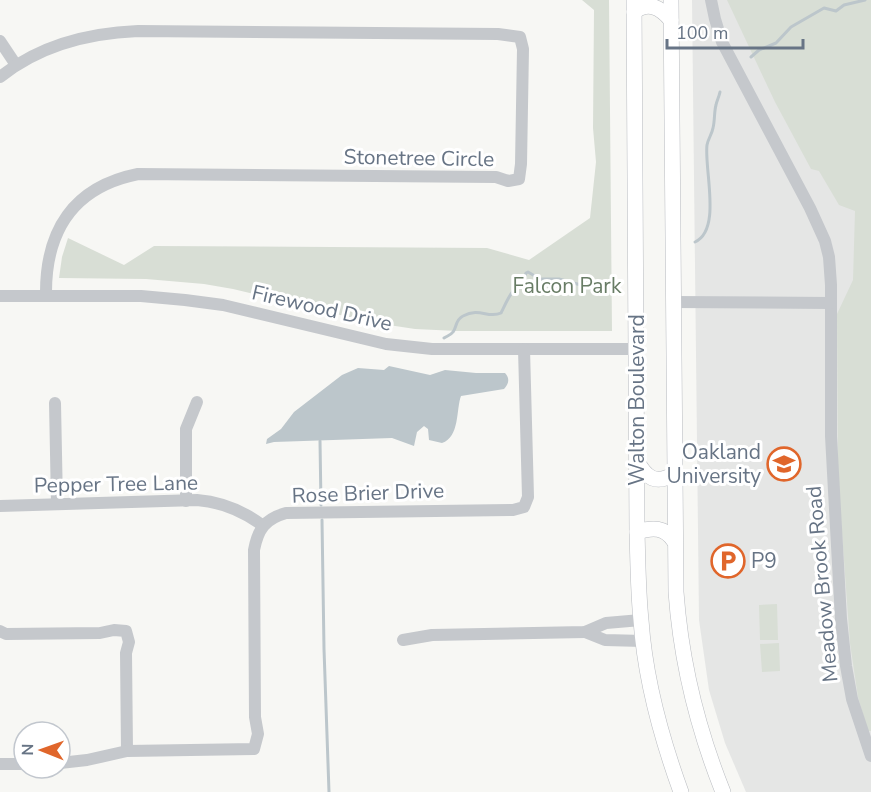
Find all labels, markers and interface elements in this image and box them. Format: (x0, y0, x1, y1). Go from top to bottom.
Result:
scale bar (667, 12, 804, 50)
text: 100 m (676, 21, 728, 45)
street label: Stonetree Circle (343, 143, 495, 173)
park label: Falcon Park (513, 272, 622, 300)
street label: Firewood Drive (249, 278, 395, 338)
street label: Walton Boulevard (623, 314, 651, 486)
place label: Oakland University (666, 438, 761, 490)
school or university icon: Oakland University (766, 446, 802, 482)
street label: Pepper Tree Lane (34, 469, 198, 499)
street label: Rose Brier Drive (291, 476, 445, 510)
street label: Meadow Brook Road (799, 485, 845, 683)
parking icon: P9 (710, 543, 746, 579)
place label: P9 (751, 547, 777, 575)
north arrow (12, 720, 72, 780)
text: N (17, 744, 39, 756)

